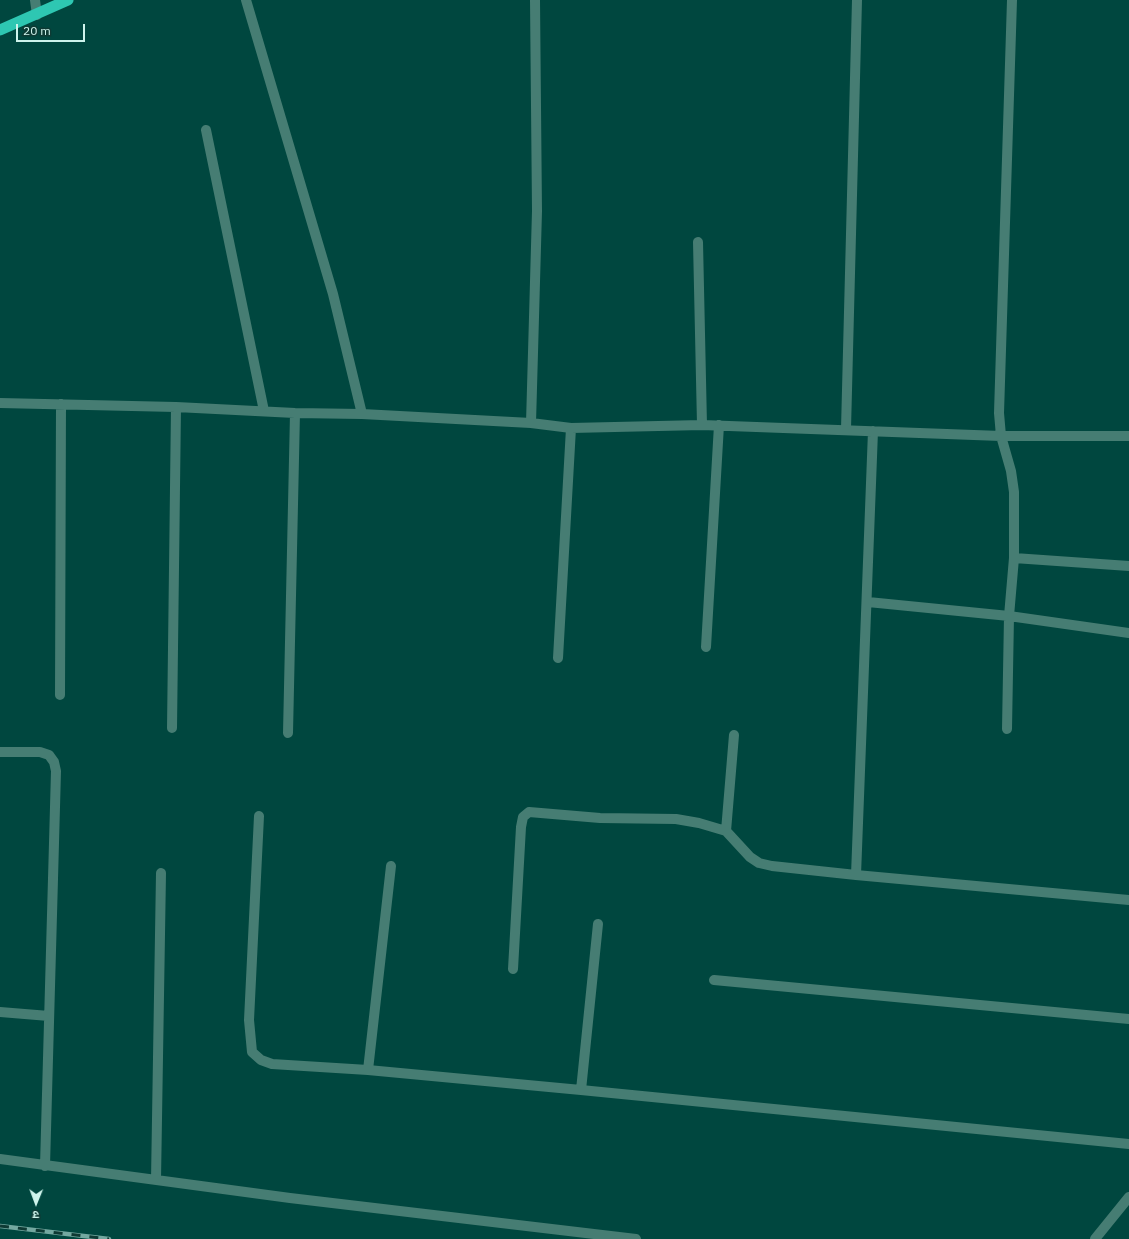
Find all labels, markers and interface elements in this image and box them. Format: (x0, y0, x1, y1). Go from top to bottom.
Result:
scale bar (18, 16, 87, 42)
text: 20 m (23, 23, 51, 38)
north arrow (16, 1183, 56, 1223)
text: उ (32, 1208, 39, 1222)

